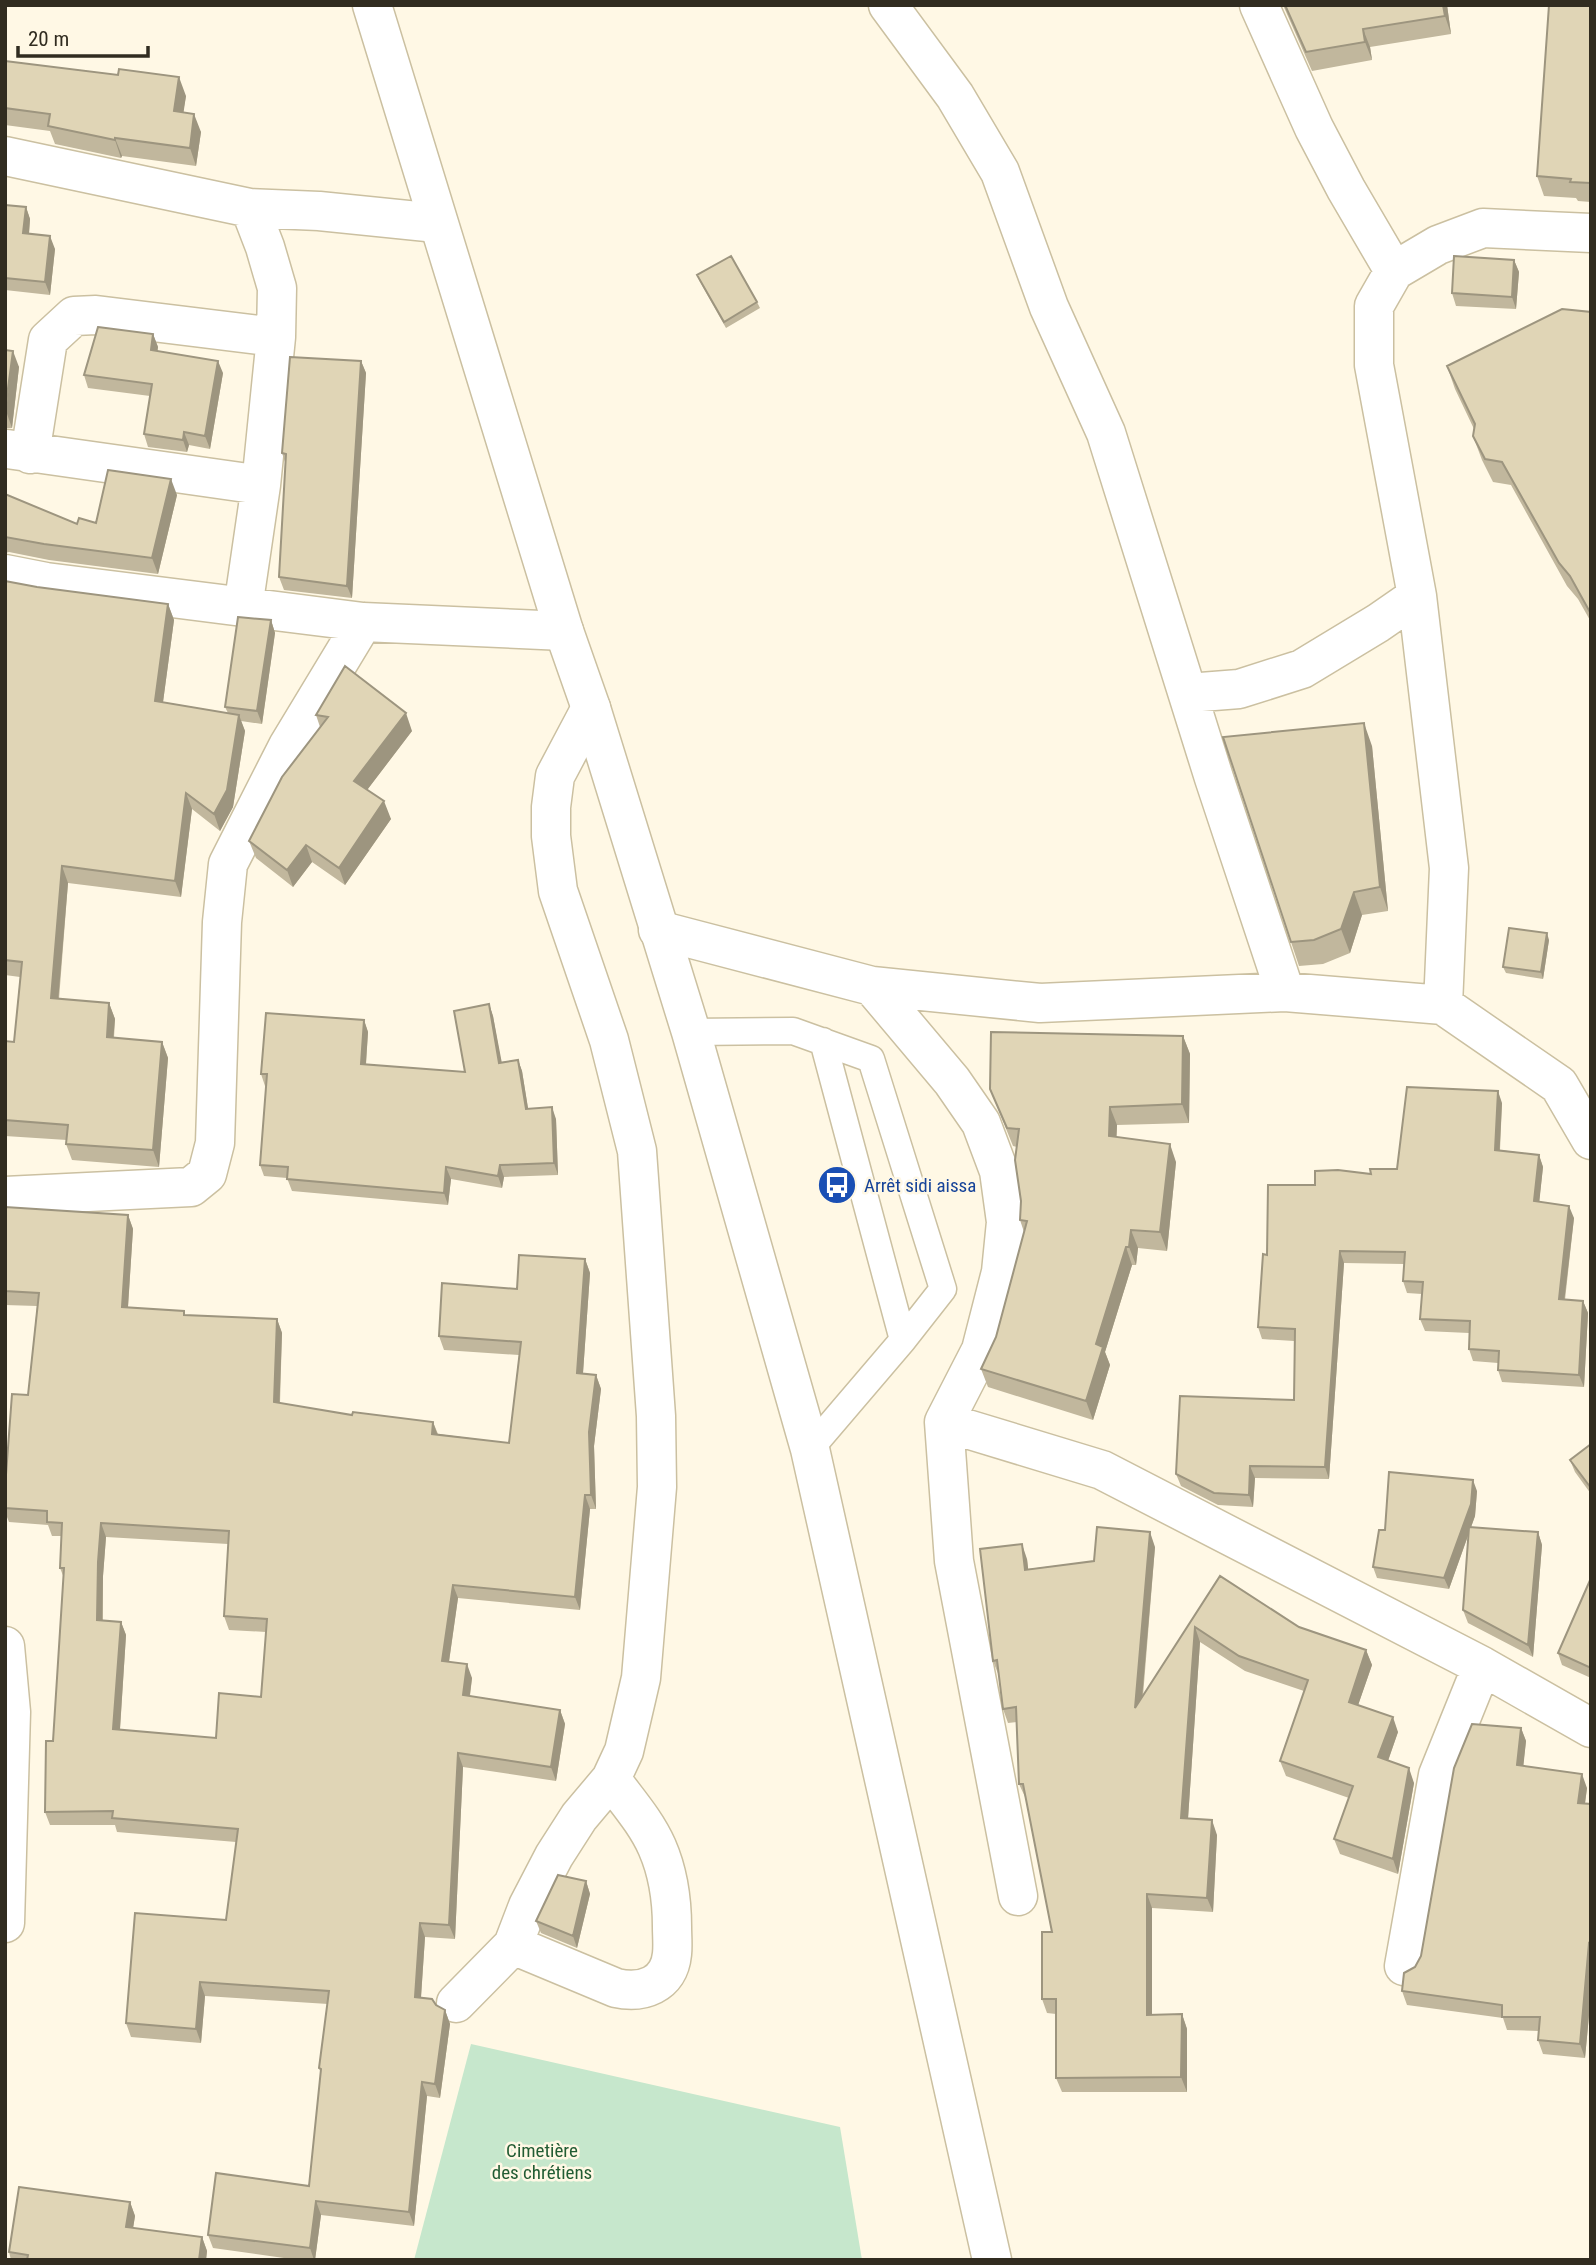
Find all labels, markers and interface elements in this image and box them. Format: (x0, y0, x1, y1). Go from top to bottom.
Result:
scale bar (18, 14, 147, 58)
text: 20 m (28, 27, 69, 51)
bus stop icon: Arrêt sidi aissa (816, 1164, 858, 1206)
place label: Arrêt sidi aissa (864, 1174, 976, 1197)
park label: Cimetière des chrétiens (492, 2139, 592, 2184)

